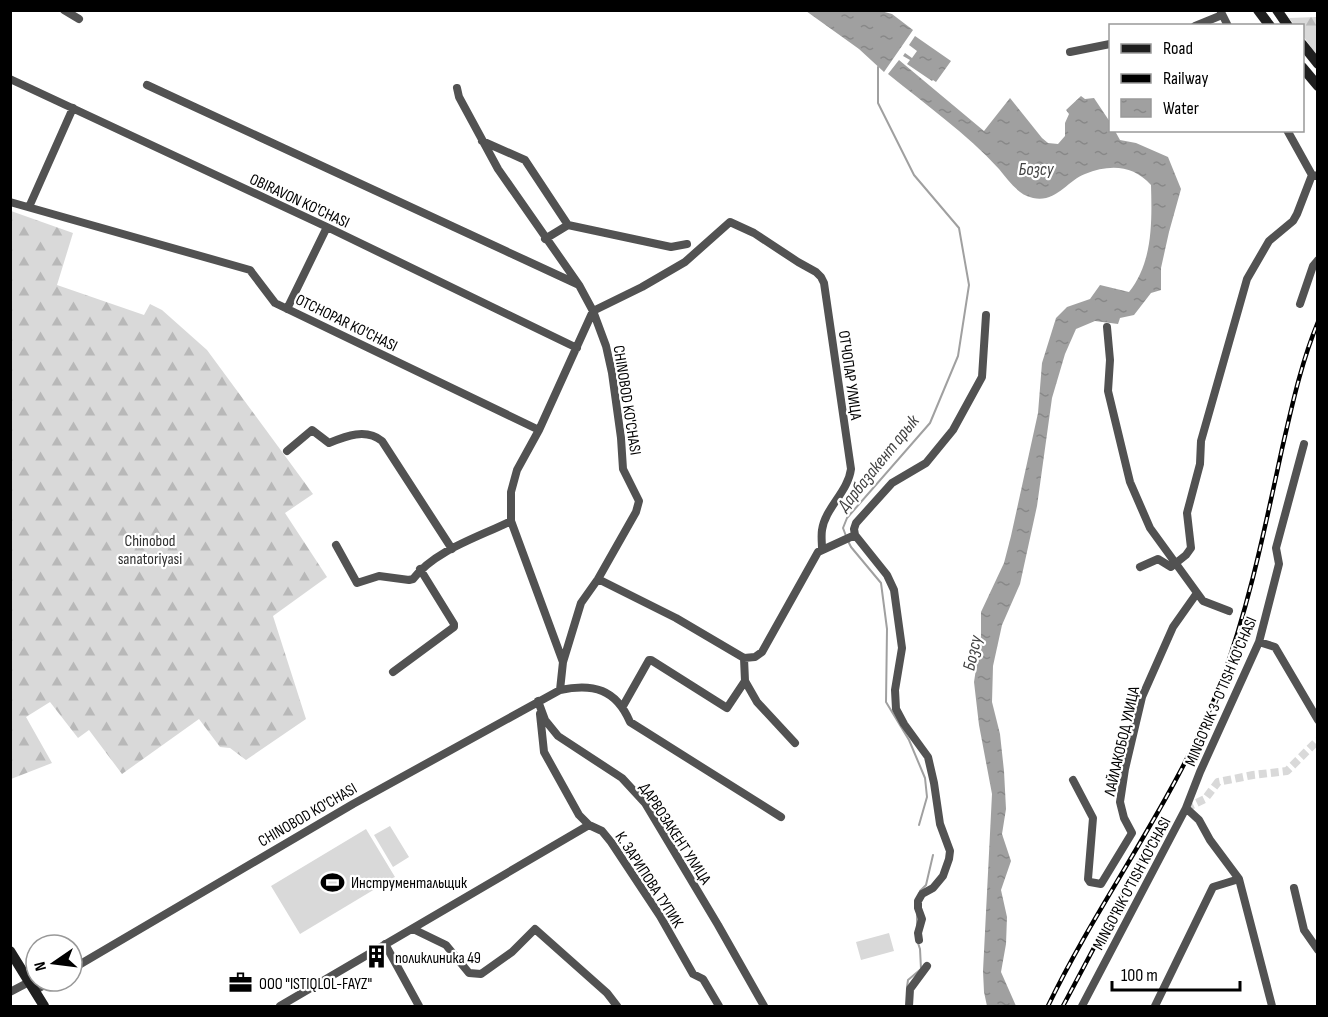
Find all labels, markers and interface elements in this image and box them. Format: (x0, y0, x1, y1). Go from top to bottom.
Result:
legend (1109, 24, 1304, 132)
text: Road (1163, 38, 1193, 59)
text: Railway (1163, 68, 1208, 89)
text: Water (1163, 98, 1199, 119)
water label: Бозсу (1018, 159, 1055, 180)
street label: OBIRAVON KO'CHASI (246, 170, 352, 233)
street label: OTCHOPAR KO'CHASI (292, 290, 400, 356)
street label: ОТЧОПАР УЛИЦА (834, 329, 865, 421)
street label: CHINOBOD KO'CHASI (608, 344, 645, 456)
water label: Дарбазакент арык (833, 410, 924, 516)
park label: Chinobod sanatoriyasi (118, 532, 182, 569)
street label: MINGO'RIK 3-O'TISH KO'CHASI (1181, 614, 1261, 769)
water label: Бозсу (958, 632, 987, 673)
street label: ЛАЙЛАКОБОД УЛИЦА (1100, 685, 1144, 799)
street label: CHINOBOD KO'CHASI (255, 779, 361, 851)
street label: ДАРВОЗАКЕНТ УЛИЦА (635, 779, 715, 888)
street label: MINGO'RIK O'TISH KO'CHASI (1089, 814, 1175, 953)
street label: К. ЗАРИПОВА ТУПИК (611, 828, 687, 932)
sports icon: Инструментальщик (320, 869, 346, 895)
place label: Инструментальщик (351, 874, 468, 893)
north arrow (24, 933, 84, 993)
building icon: поликлиника 49 (364, 944, 390, 970)
place label: поликлиника 49 (395, 949, 481, 968)
scale bar (1112, 954, 1240, 992)
text: N (31, 960, 51, 973)
text: 100 m (1121, 965, 1158, 986)
office icon: ООО "ISTIQLOL-FAYZ" (228, 970, 254, 996)
place label: ООО "ISTIQLOL-FAYZ" (259, 975, 372, 994)

